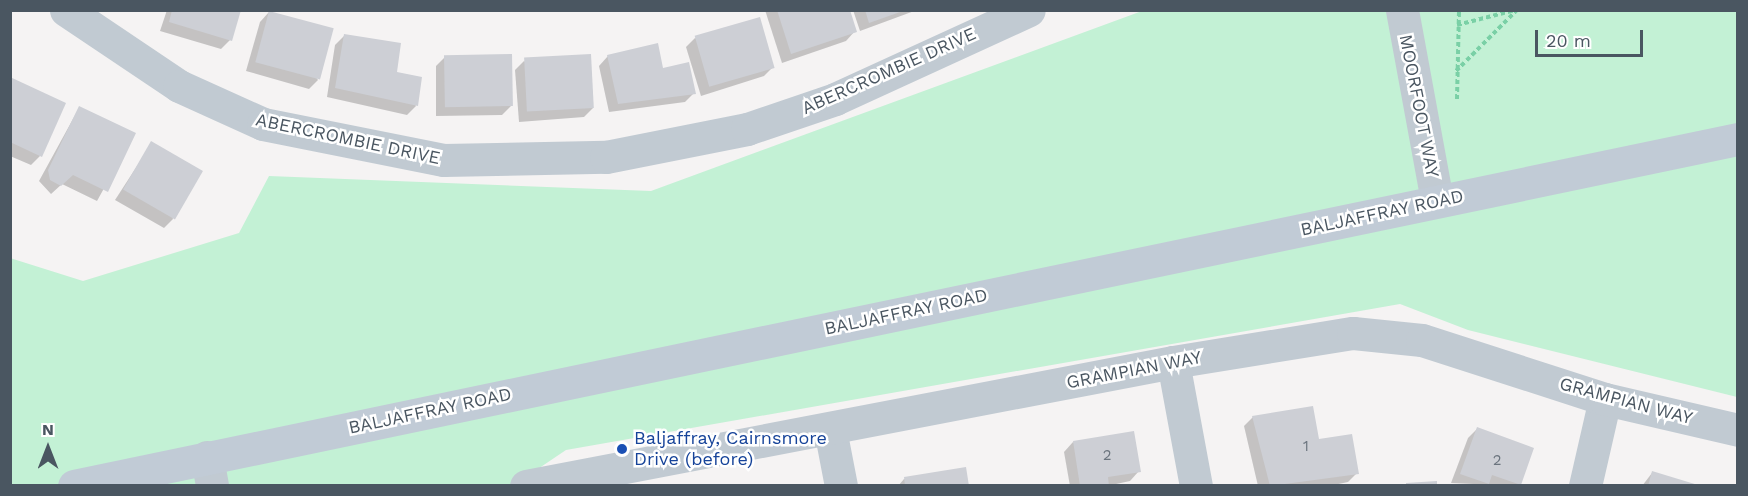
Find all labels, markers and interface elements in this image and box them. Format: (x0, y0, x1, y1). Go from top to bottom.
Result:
scale bar (1538, 18, 1646, 56)
street label: ABERCROMBIE DRIVE (799, 23, 979, 119)
text: 20 m (1546, 30, 1591, 51)
street label: MOORFOOT WAY (1394, 32, 1444, 180)
street label: ABERCROMBIE DRIVE (254, 109, 442, 169)
street label: BALJAFFRAY ROAD (1298, 185, 1466, 241)
street label: BALJAFFRAY ROAD (822, 284, 990, 340)
street label: GRAMPIAN WAY (1065, 346, 1203, 394)
street label: GRAMPIAN WAY (1557, 373, 1695, 429)
street label: BALJAFFRAY ROAD (346, 383, 514, 439)
north arrow (18, 418, 78, 478)
text: N (42, 420, 54, 439)
place label: Baljaffray, Cairnsmore Drive (before) (634, 428, 827, 470)
house number: 1 (1303, 438, 1309, 456)
marker: Baljaffray, Cairnsmore Drive (before) (615, 442, 629, 456)
house number: 2 (1103, 447, 1111, 465)
house number: 2 (1493, 452, 1501, 470)

